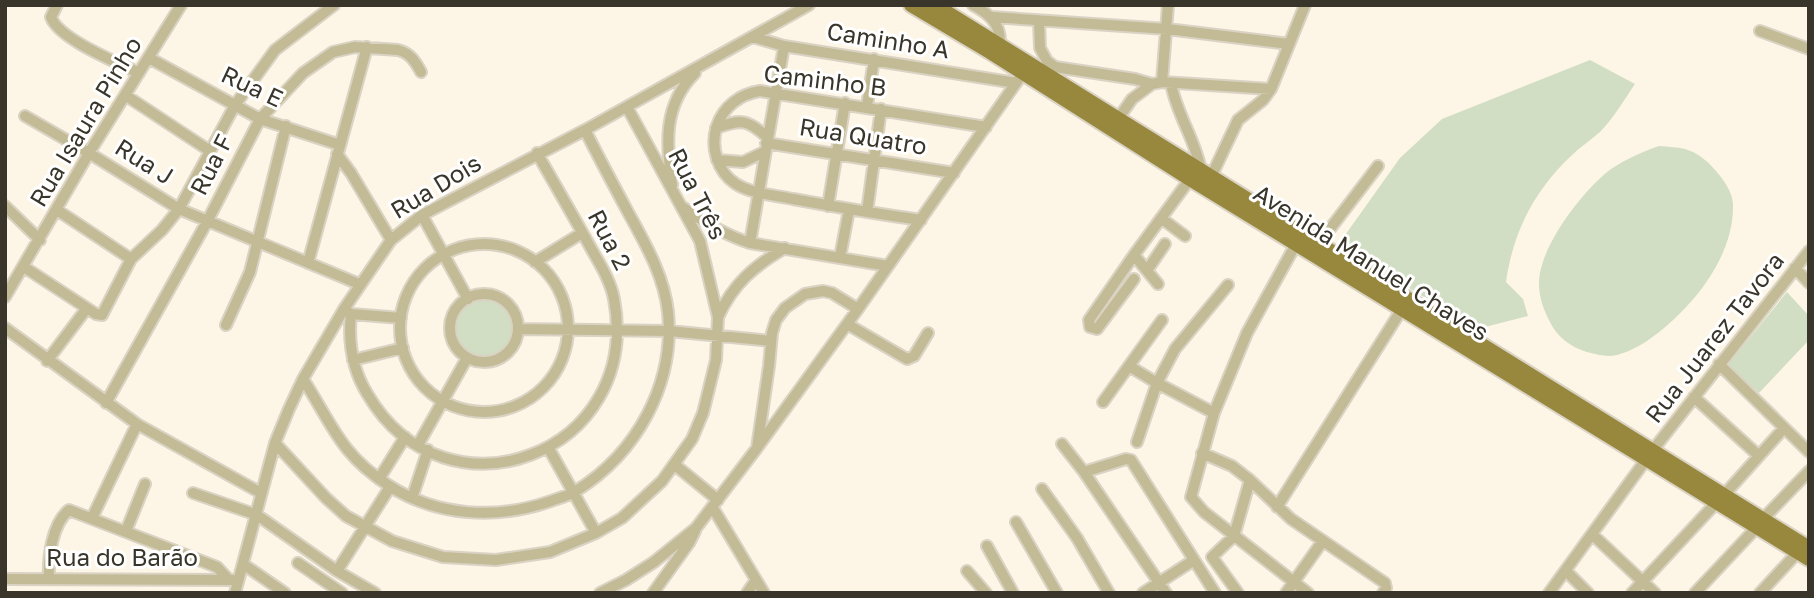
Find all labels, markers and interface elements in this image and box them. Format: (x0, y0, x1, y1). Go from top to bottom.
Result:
street label: Caminho A (825, 16, 952, 64)
street label: Rua Isaura Pinho (23, 31, 147, 211)
street label: Caminho B (762, 58, 888, 101)
street label: Rua E (217, 59, 288, 112)
street label: Rua Quatro (797, 111, 929, 160)
street label: Rua F (183, 129, 238, 200)
street label: Rua J (110, 132, 179, 190)
street label: Rua Três (663, 143, 734, 244)
street label: Rua Dois (385, 147, 486, 224)
street label: Avenida Manuel Chaves (1249, 177, 1495, 346)
street label: Rua 2 (583, 204, 638, 274)
street label: Rua Juarez Tavora (1638, 246, 1789, 428)
street label: Rua do Barão (46, 542, 198, 571)

